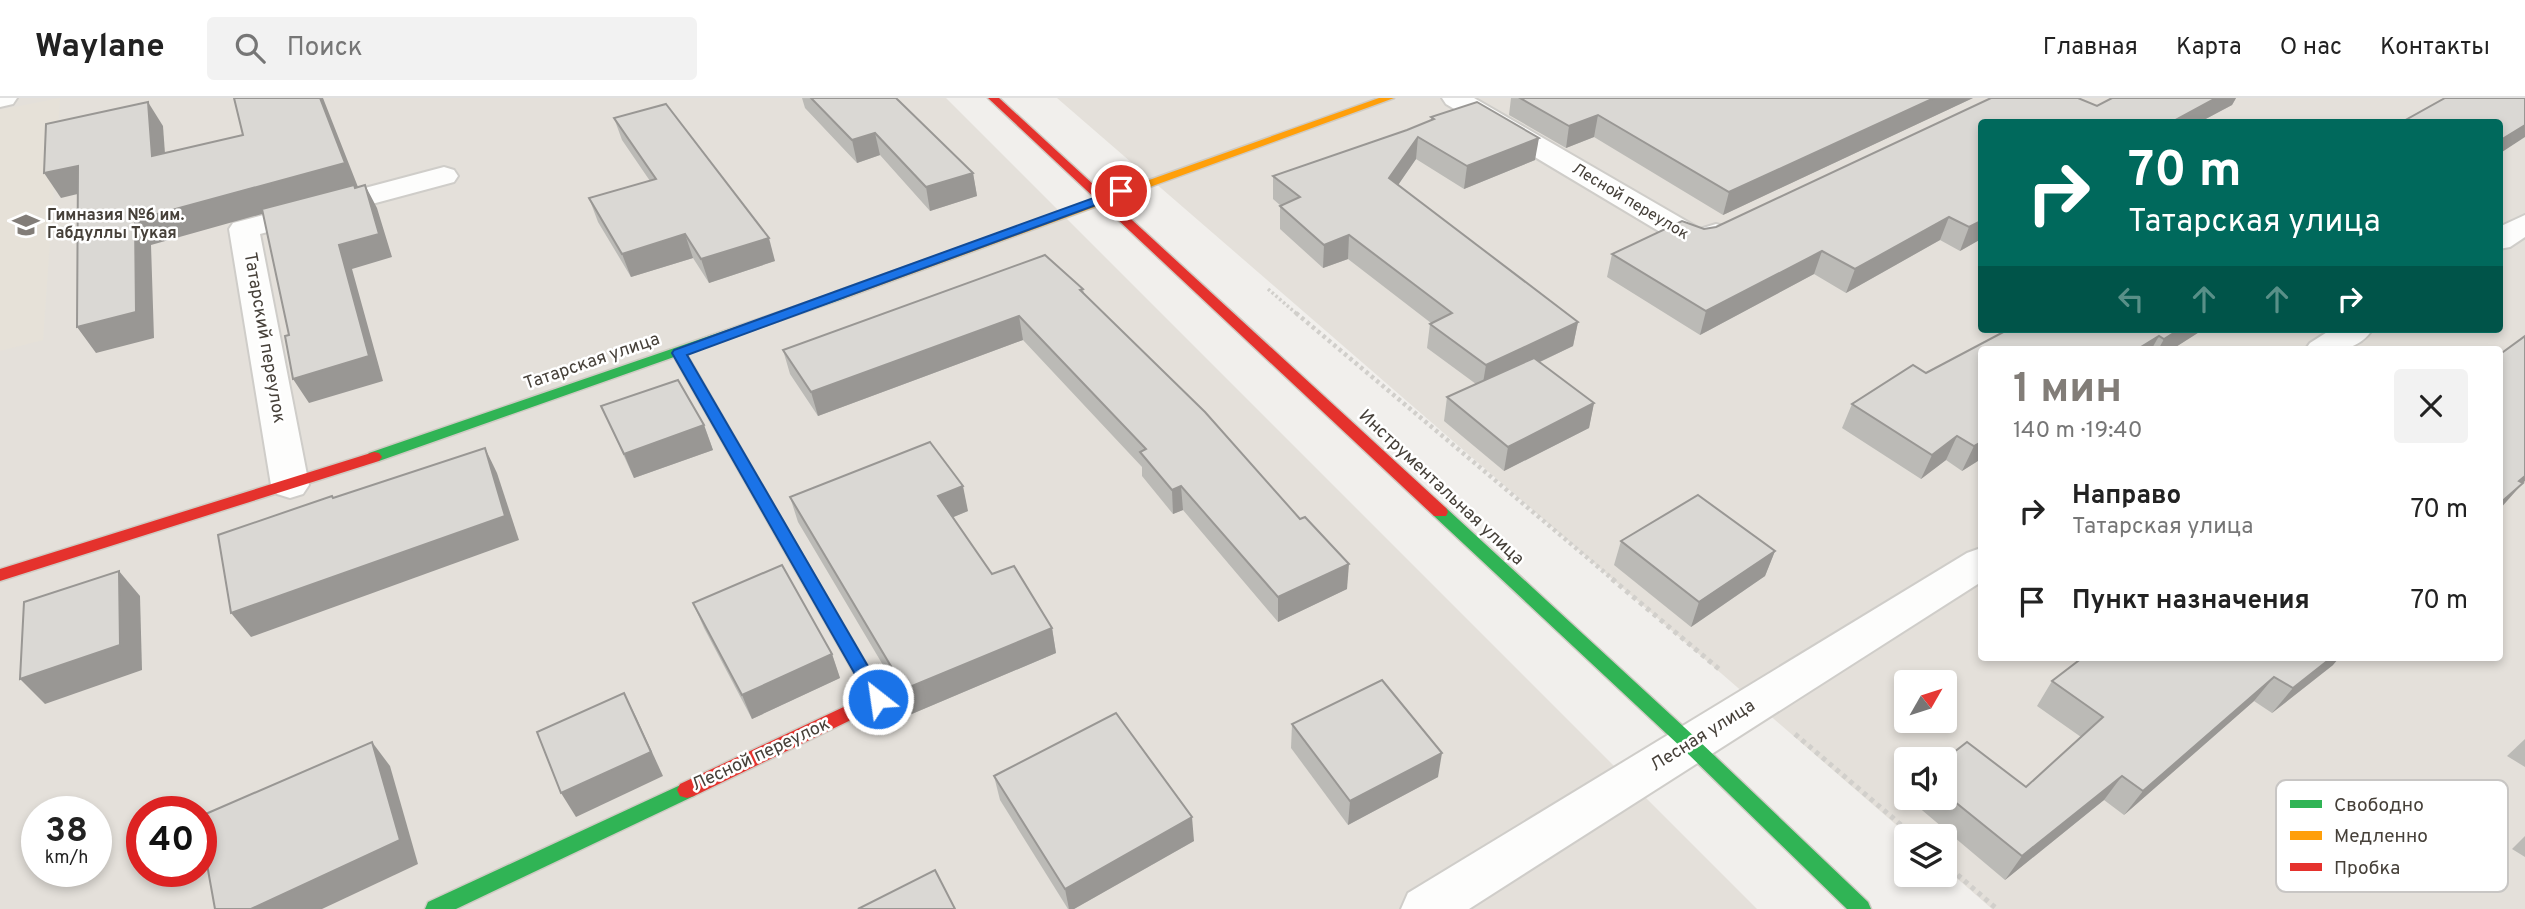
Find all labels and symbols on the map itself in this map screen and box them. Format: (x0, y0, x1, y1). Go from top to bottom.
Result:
street label: Лесной переулок (1568, 159, 1692, 245)
pin (1091, 161, 1151, 221)
place label: Гимназия №6 им. Габдуллы Тукая (47, 206, 184, 244)
school or university icon: Гимназия №6 им. Габдуллы Тукая (11, 210, 41, 240)
street label: Татарский переулок (238, 251, 290, 425)
street label: Татарская улица (521, 328, 663, 396)
street label: Инструментальная улица (1353, 405, 1529, 571)
position arrow (841, 662, 915, 736)
north arrow (1894, 670, 1956, 733)
street label: Лесная улица (1646, 695, 1760, 777)
street label: Лесной переулок (688, 713, 834, 797)
legend (2276, 780, 2508, 892)
text: Свободно (2334, 794, 2424, 818)
speed limit sign: 40 (126, 796, 217, 887)
text: Медленно (2334, 825, 2428, 849)
text: Пробка (2334, 857, 2400, 881)

